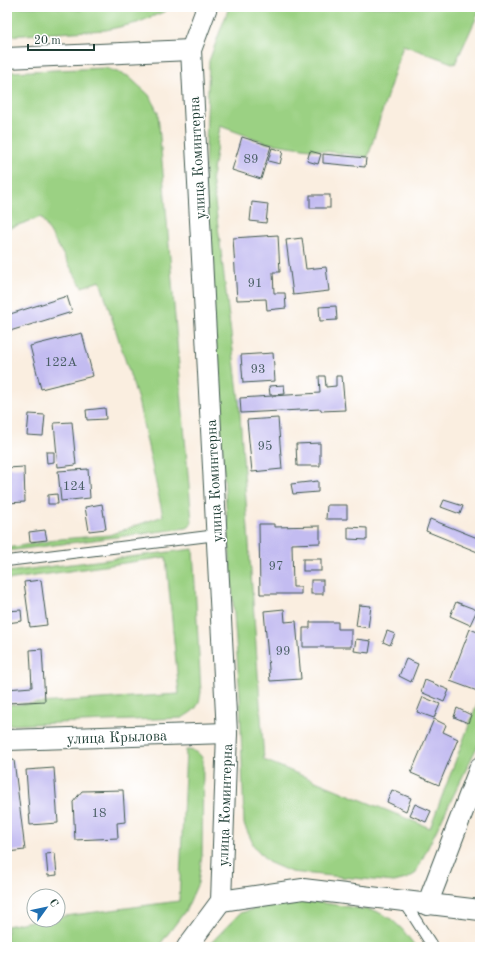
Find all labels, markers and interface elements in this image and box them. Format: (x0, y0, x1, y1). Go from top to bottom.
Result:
scale bar (28, 26, 94, 52)
text: 20 m (34, 35, 61, 47)
street label: улица Коминтерна (188, 95, 209, 220)
house number: 89 (243, 153, 259, 166)
house number: 91 (247, 277, 263, 290)
house number: 122А (45, 356, 77, 369)
house number: 93 (250, 363, 266, 376)
street label: улица Коминтерна (205, 418, 226, 543)
house number: 95 (257, 440, 273, 453)
house number: 124 (63, 480, 85, 493)
house number: 97 (268, 560, 284, 573)
house number: 99 (275, 645, 291, 658)
street label: улица Крылова (66, 729, 168, 748)
street label: улица Коминтерна (217, 743, 236, 867)
house number: 18 (91, 807, 107, 820)
north arrow (26, 888, 66, 928)
text: С (47, 897, 60, 909)

